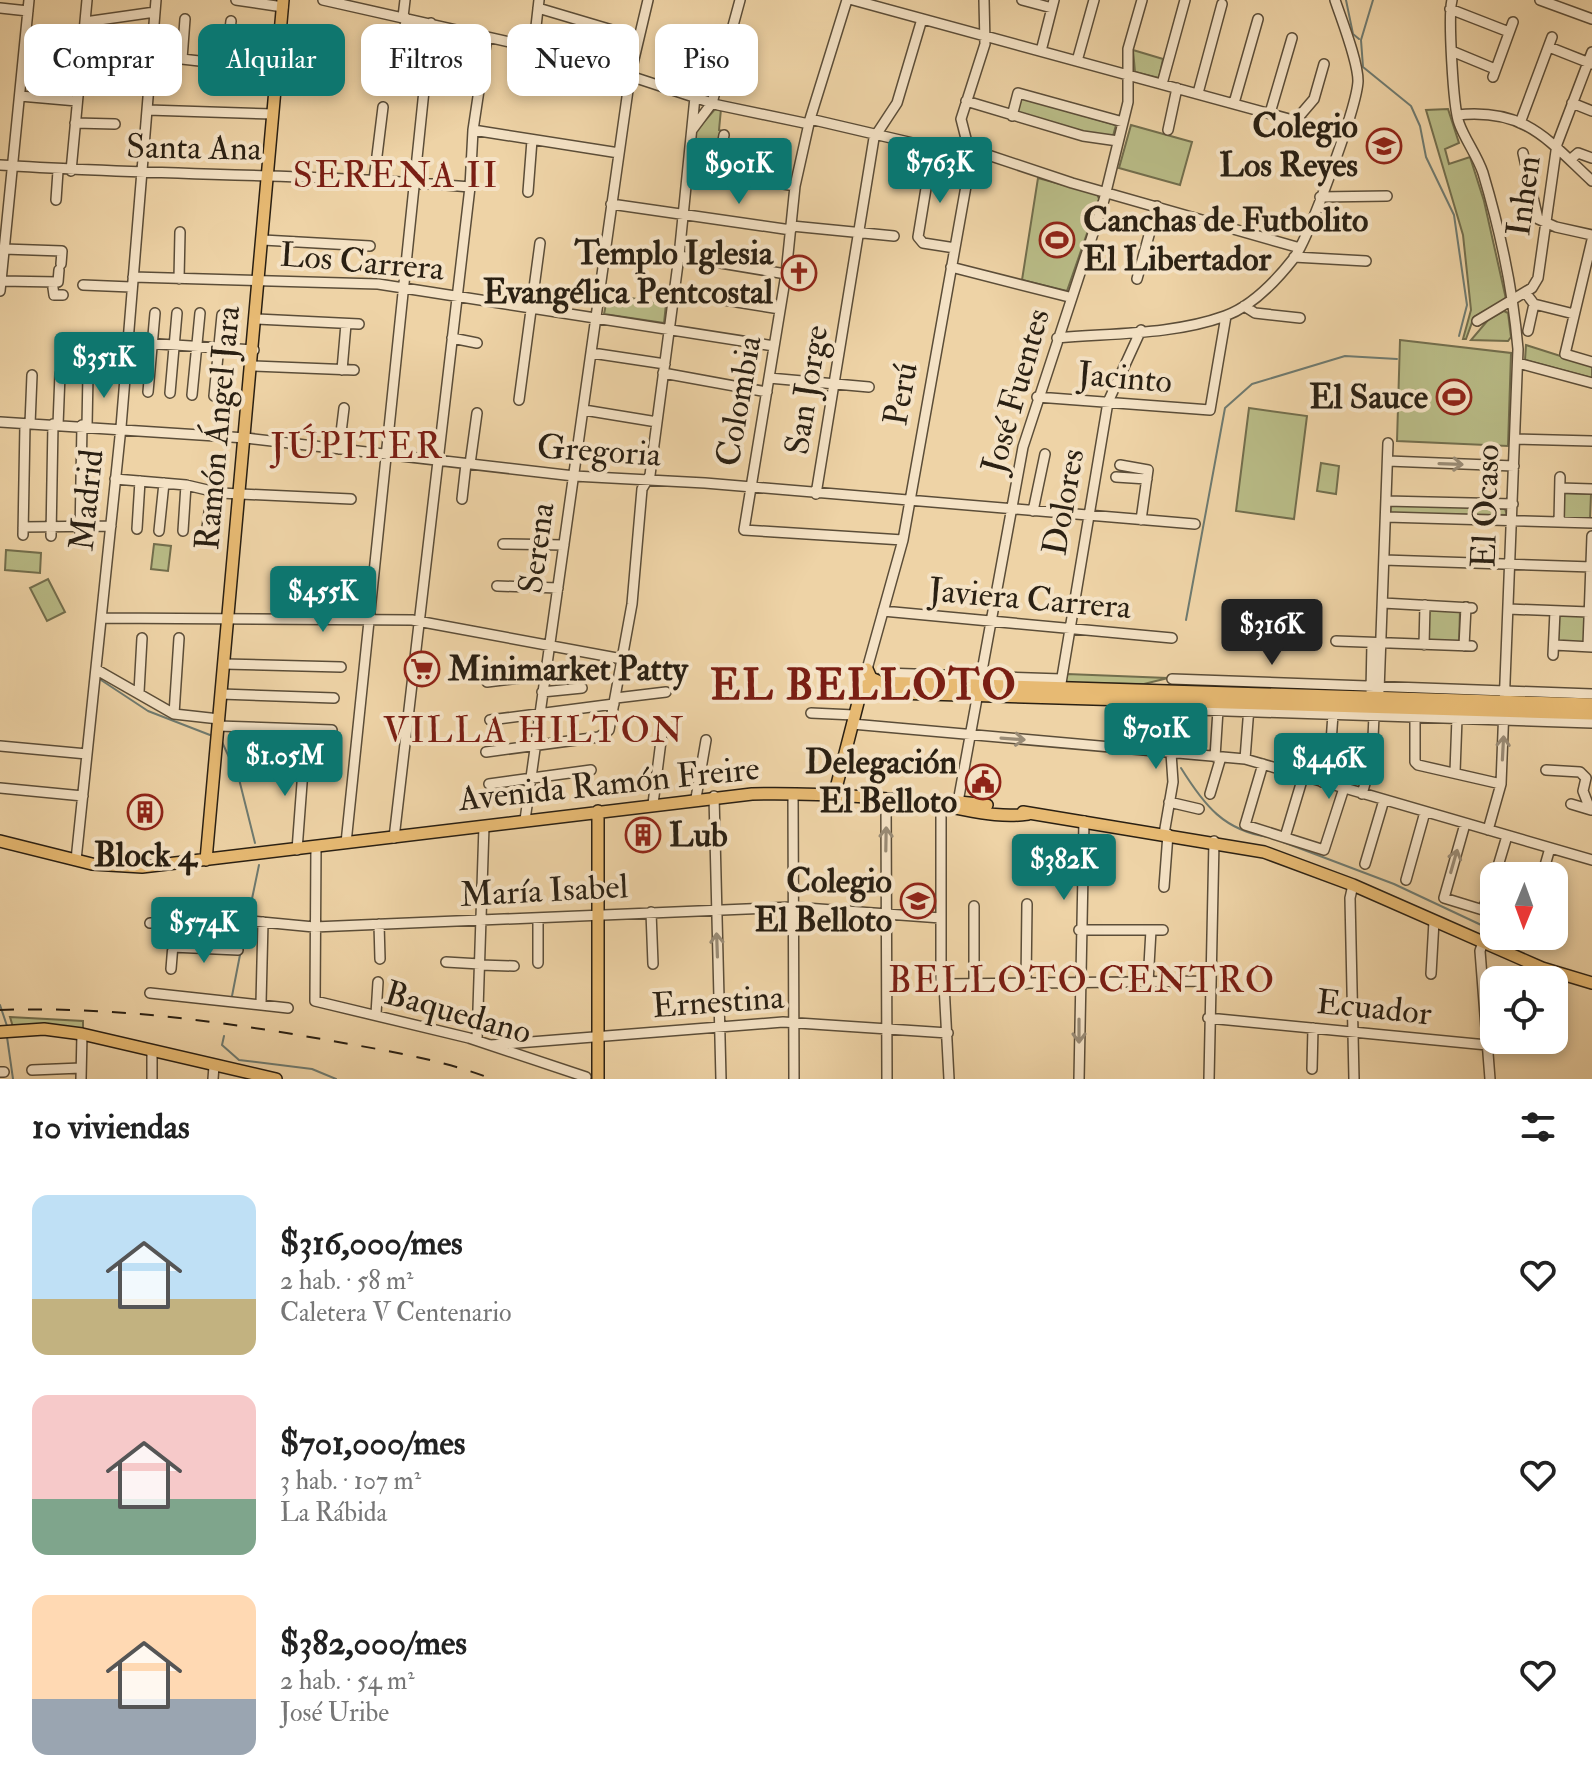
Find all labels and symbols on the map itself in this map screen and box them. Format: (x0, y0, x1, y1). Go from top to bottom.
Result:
place label: Colegio Los Reyes (1219, 105, 1358, 187)
street label: Santa Ana (126, 125, 263, 171)
school or university icon: Colegio Los Reyes (1365, 127, 1403, 165)
pin: $763K (884, 137, 996, 205)
pin: $901K (683, 138, 795, 206)
district label: SERENA II (293, 153, 499, 198)
street label: Inhen (1497, 153, 1551, 239)
place label: Canchas de Futbolito El Libertador (1083, 199, 1368, 281)
sports icon: Canchas de Futbolito El Libertador (1038, 221, 1076, 259)
place label: Templo Iglesia Evangélica Pentcostal (483, 232, 774, 314)
street label: Los Carrera (278, 233, 447, 291)
church icon: Templo Iglesia Evangélica Pentcostal (780, 254, 818, 292)
street label: Ramón Ángel Jara (186, 303, 250, 552)
street label: José Fuentes (972, 304, 1060, 479)
street label: San Jorge (776, 322, 838, 458)
street label: Colombia (706, 331, 772, 470)
pin: $351K (48, 332, 160, 400)
street label: Jacinto (1075, 352, 1174, 404)
street label: Perú (874, 359, 928, 429)
place label: El Sauce (1309, 376, 1429, 419)
sports icon: El Sauce (1435, 378, 1473, 416)
district label: JÚPITER (270, 423, 443, 469)
street label: Gregoria (536, 425, 663, 477)
street label: El Ocaso (1462, 443, 1510, 569)
street label: Dolores (1034, 445, 1094, 559)
street label: Madrid (60, 447, 114, 553)
one-way arrow (1437, 456, 1464, 471)
street label: Serena (509, 499, 565, 596)
pin: $455K (267, 566, 379, 634)
street label: Javiera Carrera (926, 569, 1134, 629)
pin: $316K (1216, 599, 1328, 667)
place label: Minimarket Patty (447, 648, 689, 691)
supermarket icon: Minimarket Patty (403, 650, 441, 688)
district label: EL BELLOTO (710, 660, 1018, 712)
pin: $701K (1100, 703, 1212, 771)
district label: VILLA HILTON (383, 708, 685, 753)
pin: $1.05M (220, 730, 350, 798)
one-way arrow (999, 732, 1026, 747)
pin: $446K (1273, 733, 1385, 801)
one-way arrow (1496, 735, 1511, 762)
place label: Delegación El Belloto (805, 741, 957, 823)
street label: Avenida Ramón Freire (455, 747, 762, 821)
public building icon: Delegación El Belloto (964, 763, 1002, 801)
building icon: Block 4 (126, 793, 164, 831)
place label: Lub (669, 814, 728, 857)
building icon: Lub (624, 816, 662, 854)
one-way arrow (878, 826, 893, 853)
place label: Block 4 (94, 834, 199, 877)
pin: $382K (1008, 834, 1120, 902)
one-way arrow (1448, 848, 1463, 874)
place label: Colegio El Belloto (754, 860, 892, 942)
north arrow (1480, 862, 1568, 950)
street label: María Isabel (459, 865, 630, 917)
school or university icon: Colegio El Belloto (899, 882, 937, 920)
pin: $574K (148, 897, 260, 965)
one-way arrow (710, 932, 725, 959)
district label: BELLOTO CENTRO (888, 958, 1276, 1003)
street label: Baquedano (380, 972, 536, 1054)
street label: Ernestina (651, 976, 786, 1028)
street label: Ecuador (1314, 981, 1434, 1035)
one-way arrow (1071, 1017, 1087, 1044)

